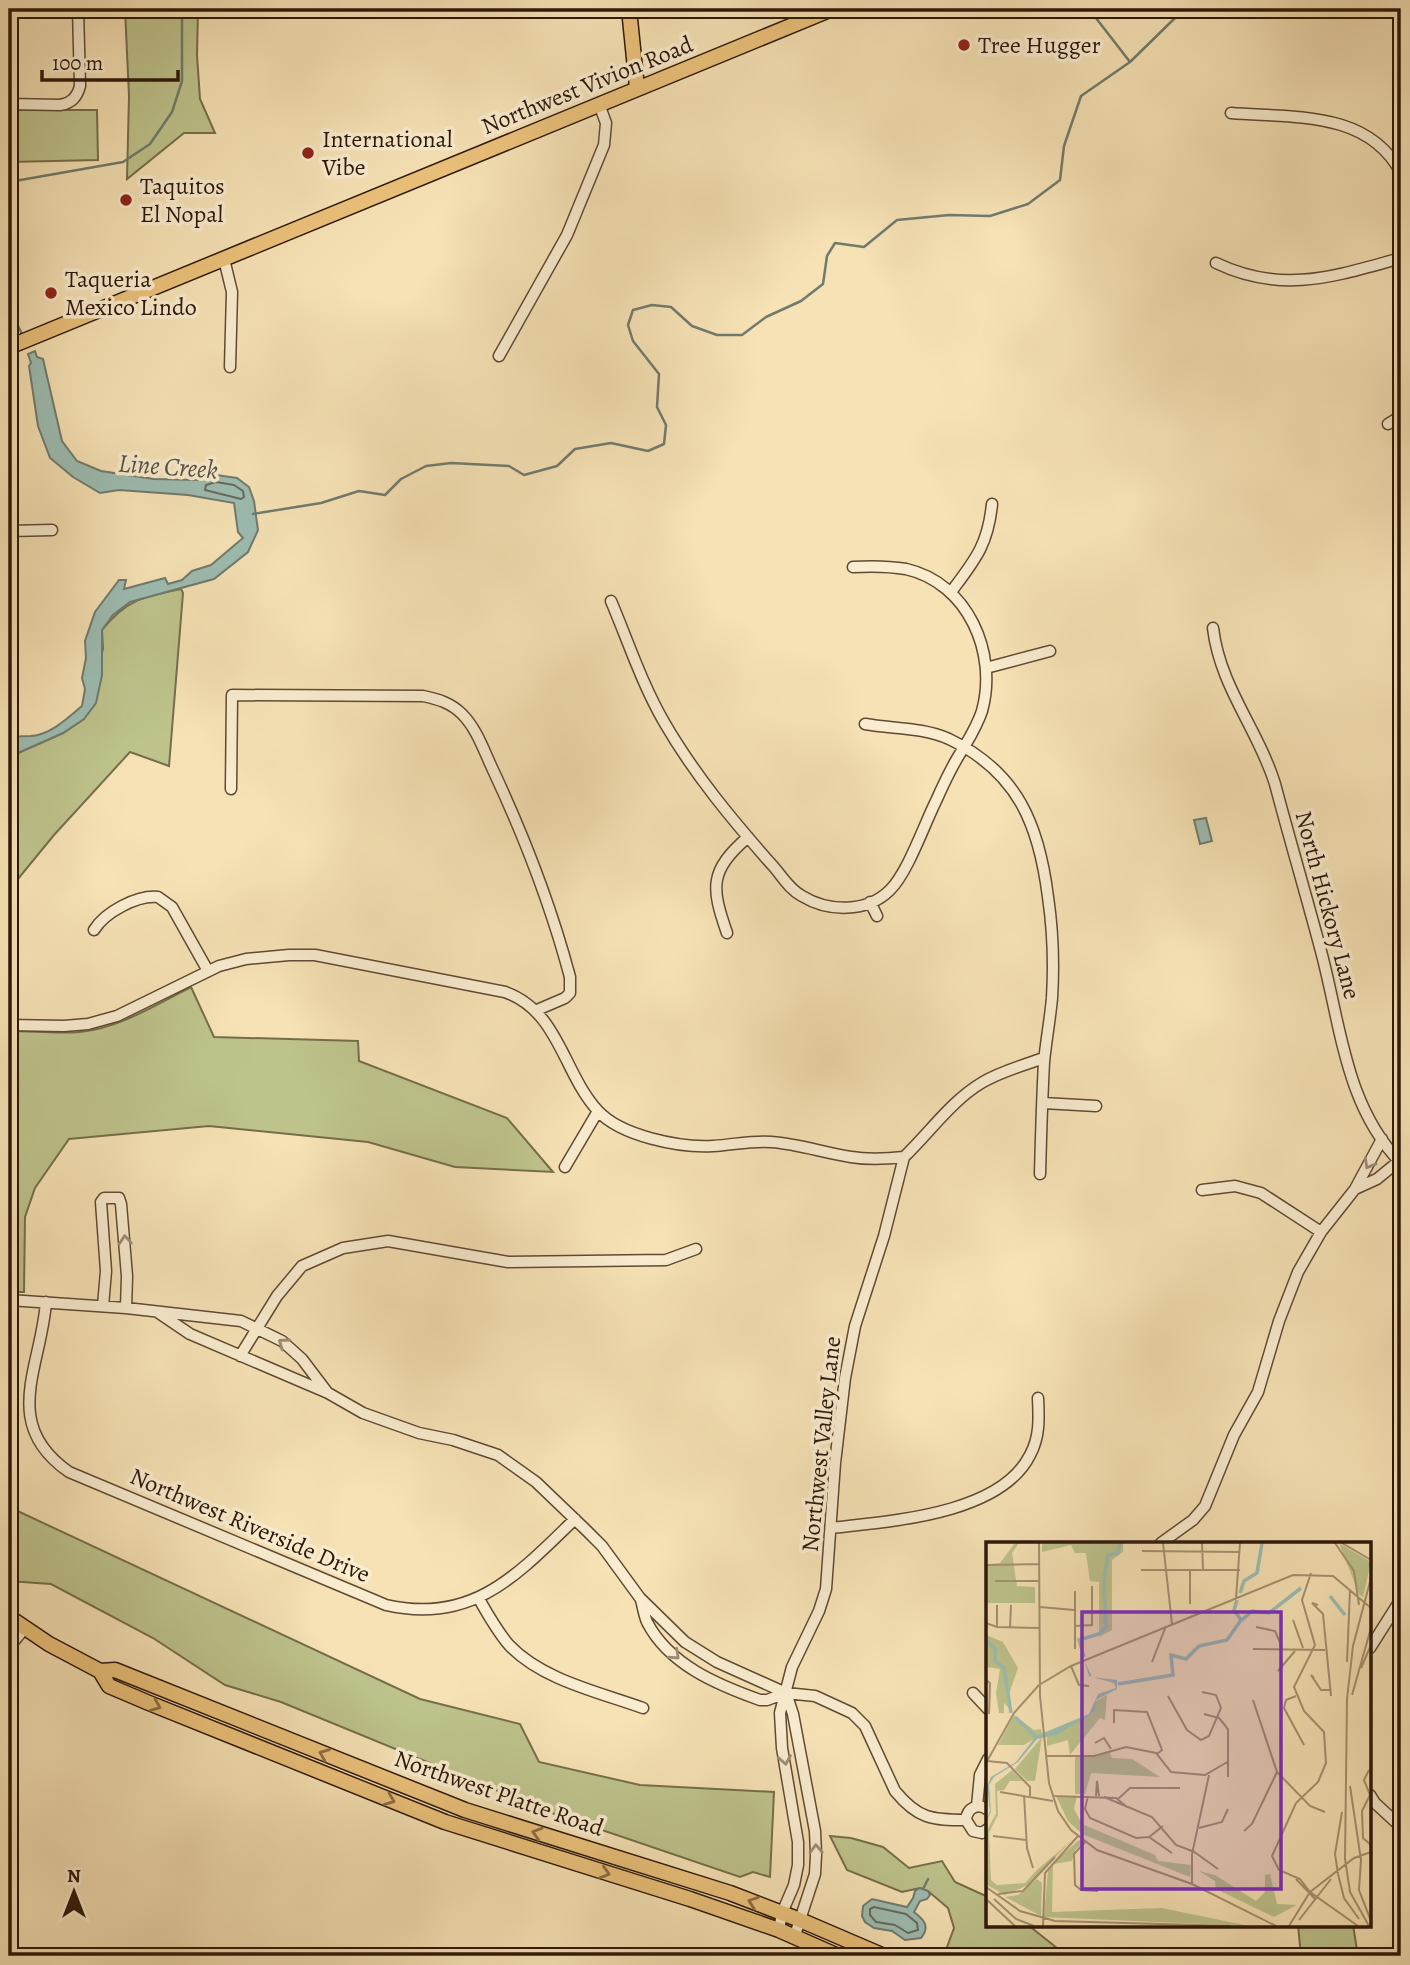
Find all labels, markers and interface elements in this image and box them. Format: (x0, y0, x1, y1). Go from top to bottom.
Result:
street label: Northwest Vivion Road (476, 28, 698, 142)
place label: Tree Hugger (978, 29, 1101, 61)
marker: Tree Hugger (956, 37, 972, 53)
scale bar (42, 38, 178, 82)
text: 100 m (52, 49, 103, 77)
place label: International Vibe (321, 123, 453, 183)
marker: International Vibe (300, 145, 316, 161)
place label: Taquitos El Nopal (140, 170, 225, 230)
marker: Taquitos El Nopal (118, 192, 134, 208)
place label: Taqueria Mexico Lindo (65, 263, 197, 323)
marker: Taqueria Mexico Lindo (43, 285, 59, 301)
water label: Line Creek (117, 446, 219, 487)
street label: North Hickory Lane (1287, 807, 1369, 1003)
one-way arrow (1364, 1157, 1377, 1169)
one-way arrow (118, 1234, 133, 1245)
street label: Northwest Valley Lane (794, 1334, 848, 1554)
one-way arrow (278, 1339, 290, 1351)
street label: Northwest Riverside Drive (125, 1460, 375, 1590)
inset map (986, 1542, 1372, 1926)
one-way arrow (667, 1646, 680, 1659)
one-way arrow (149, 1697, 161, 1711)
street label: Northwest Platte Road (390, 1742, 608, 1844)
one-way arrow (318, 1748, 330, 1762)
one-way arrow (776, 1754, 791, 1766)
one-way arrow (383, 1791, 395, 1805)
one-way arrow (531, 1827, 543, 1841)
one-way arrow (808, 1843, 823, 1854)
north arrow (38, 1856, 108, 1926)
text: N (67, 1863, 81, 1889)
one-way arrow (598, 1865, 611, 1879)
one-way arrow (748, 1896, 760, 1910)

